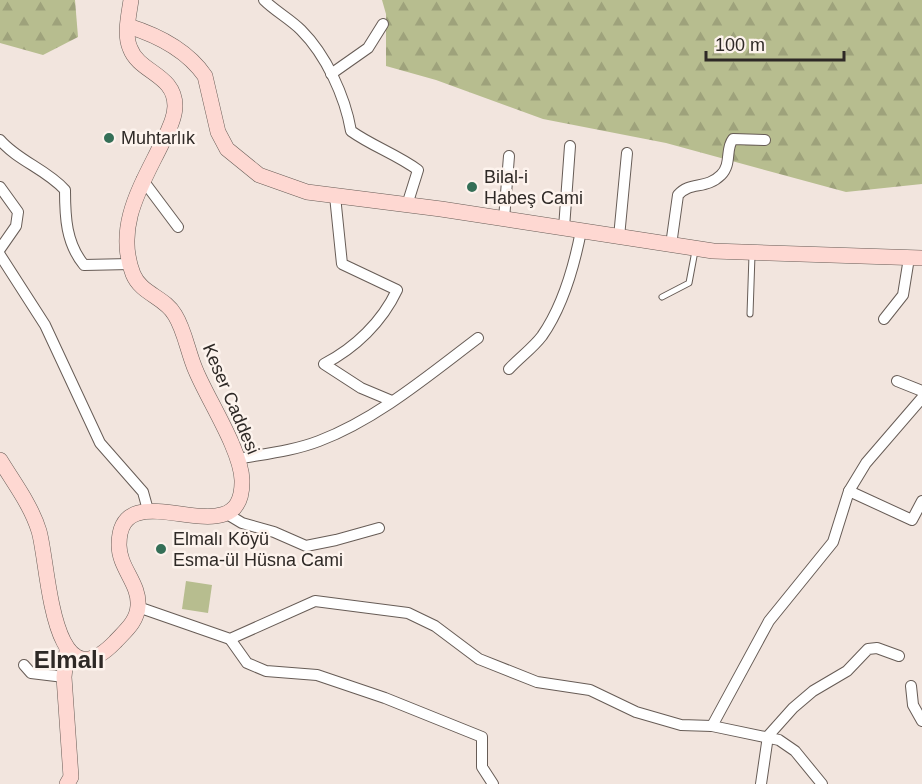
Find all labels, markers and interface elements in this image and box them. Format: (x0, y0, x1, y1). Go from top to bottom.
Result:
scale bar (706, 24, 844, 62)
text: 100 m (715, 35, 765, 55)
place label: Muhtarlık (121, 128, 196, 148)
marker: Muhtarlık (102, 131, 116, 145)
place label: Bilal-i Habeş Cami (484, 167, 583, 208)
marker: Bilal-i Habeş Cami (465, 180, 479, 194)
street label: Keser Caddesi (199, 341, 263, 457)
place label: Elmalı Köyü Esma-ül Hüsna Cami (173, 529, 343, 570)
marker: Elmalı Köyü Esma-ül Hüsna Cami (154, 542, 168, 556)
district label: Elmalı (34, 646, 104, 673)

